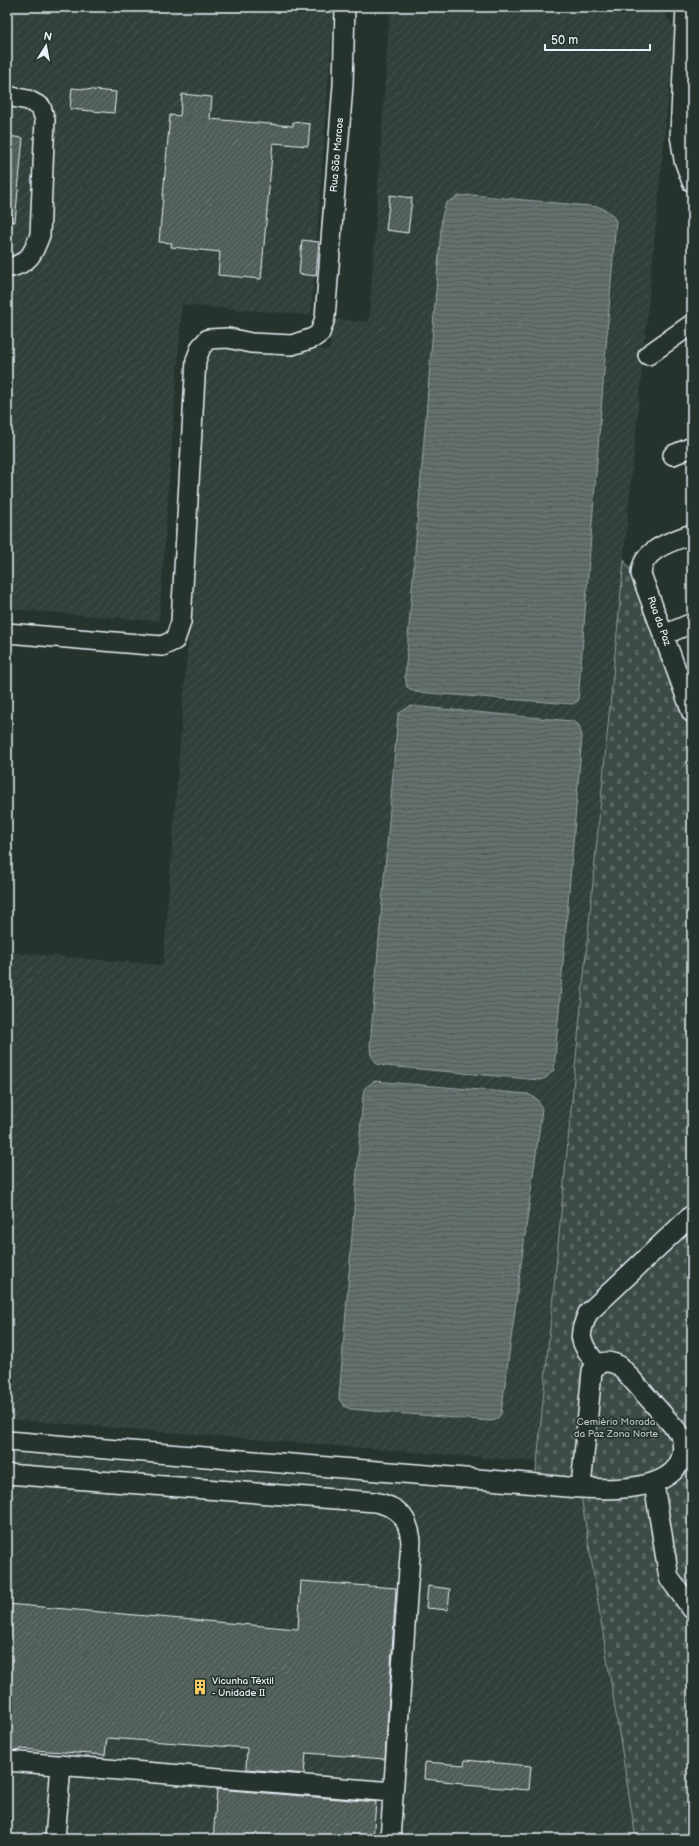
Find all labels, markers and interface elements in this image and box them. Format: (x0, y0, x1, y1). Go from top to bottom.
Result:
north arrow (26, 26, 66, 66)
scale bar (545, 26, 650, 52)
text: N (43, 30, 53, 44)
text: 50 m (551, 33, 578, 48)
street label: Rua São Marcos (328, 117, 346, 193)
street label: Rua da Paz (645, 595, 674, 647)
park label: Cemiério Morada da Paz Zona Norte (574, 1416, 658, 1440)
place label: Vicunha Têxtil - Unidade II (212, 1675, 274, 1699)
building icon: Vicunha Têxtil - Unidade II (191, 1678, 209, 1696)

